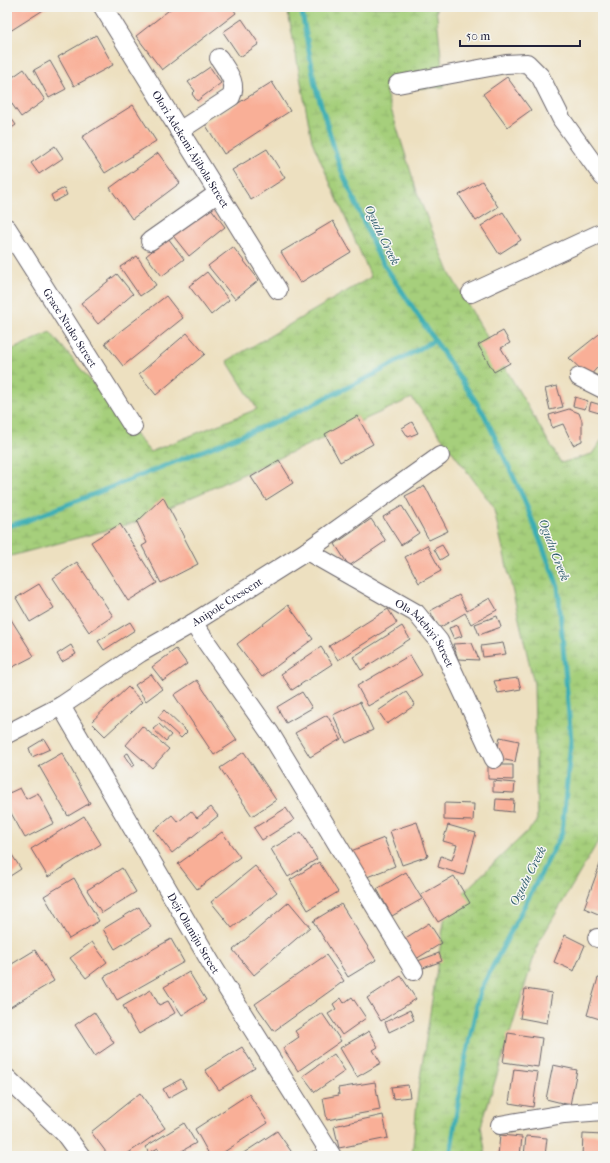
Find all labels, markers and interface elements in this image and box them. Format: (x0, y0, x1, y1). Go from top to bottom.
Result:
scale bar (460, 22, 580, 48)
text: 50 m (466, 29, 490, 43)
street label: Olori Adekemi Ajibola Street (150, 88, 232, 210)
water label: Ogudu Creek (361, 203, 403, 267)
street label: Grace Ntuko Street (40, 286, 100, 370)
water label: Ogudu Creek (536, 517, 572, 583)
street label: Anipole Crescent (188, 574, 265, 629)
street label: Ola Adebiyi Street (393, 596, 457, 669)
water label: Ogudu Creek (507, 844, 549, 908)
street label: Deji Olamiju Street (165, 890, 223, 976)

